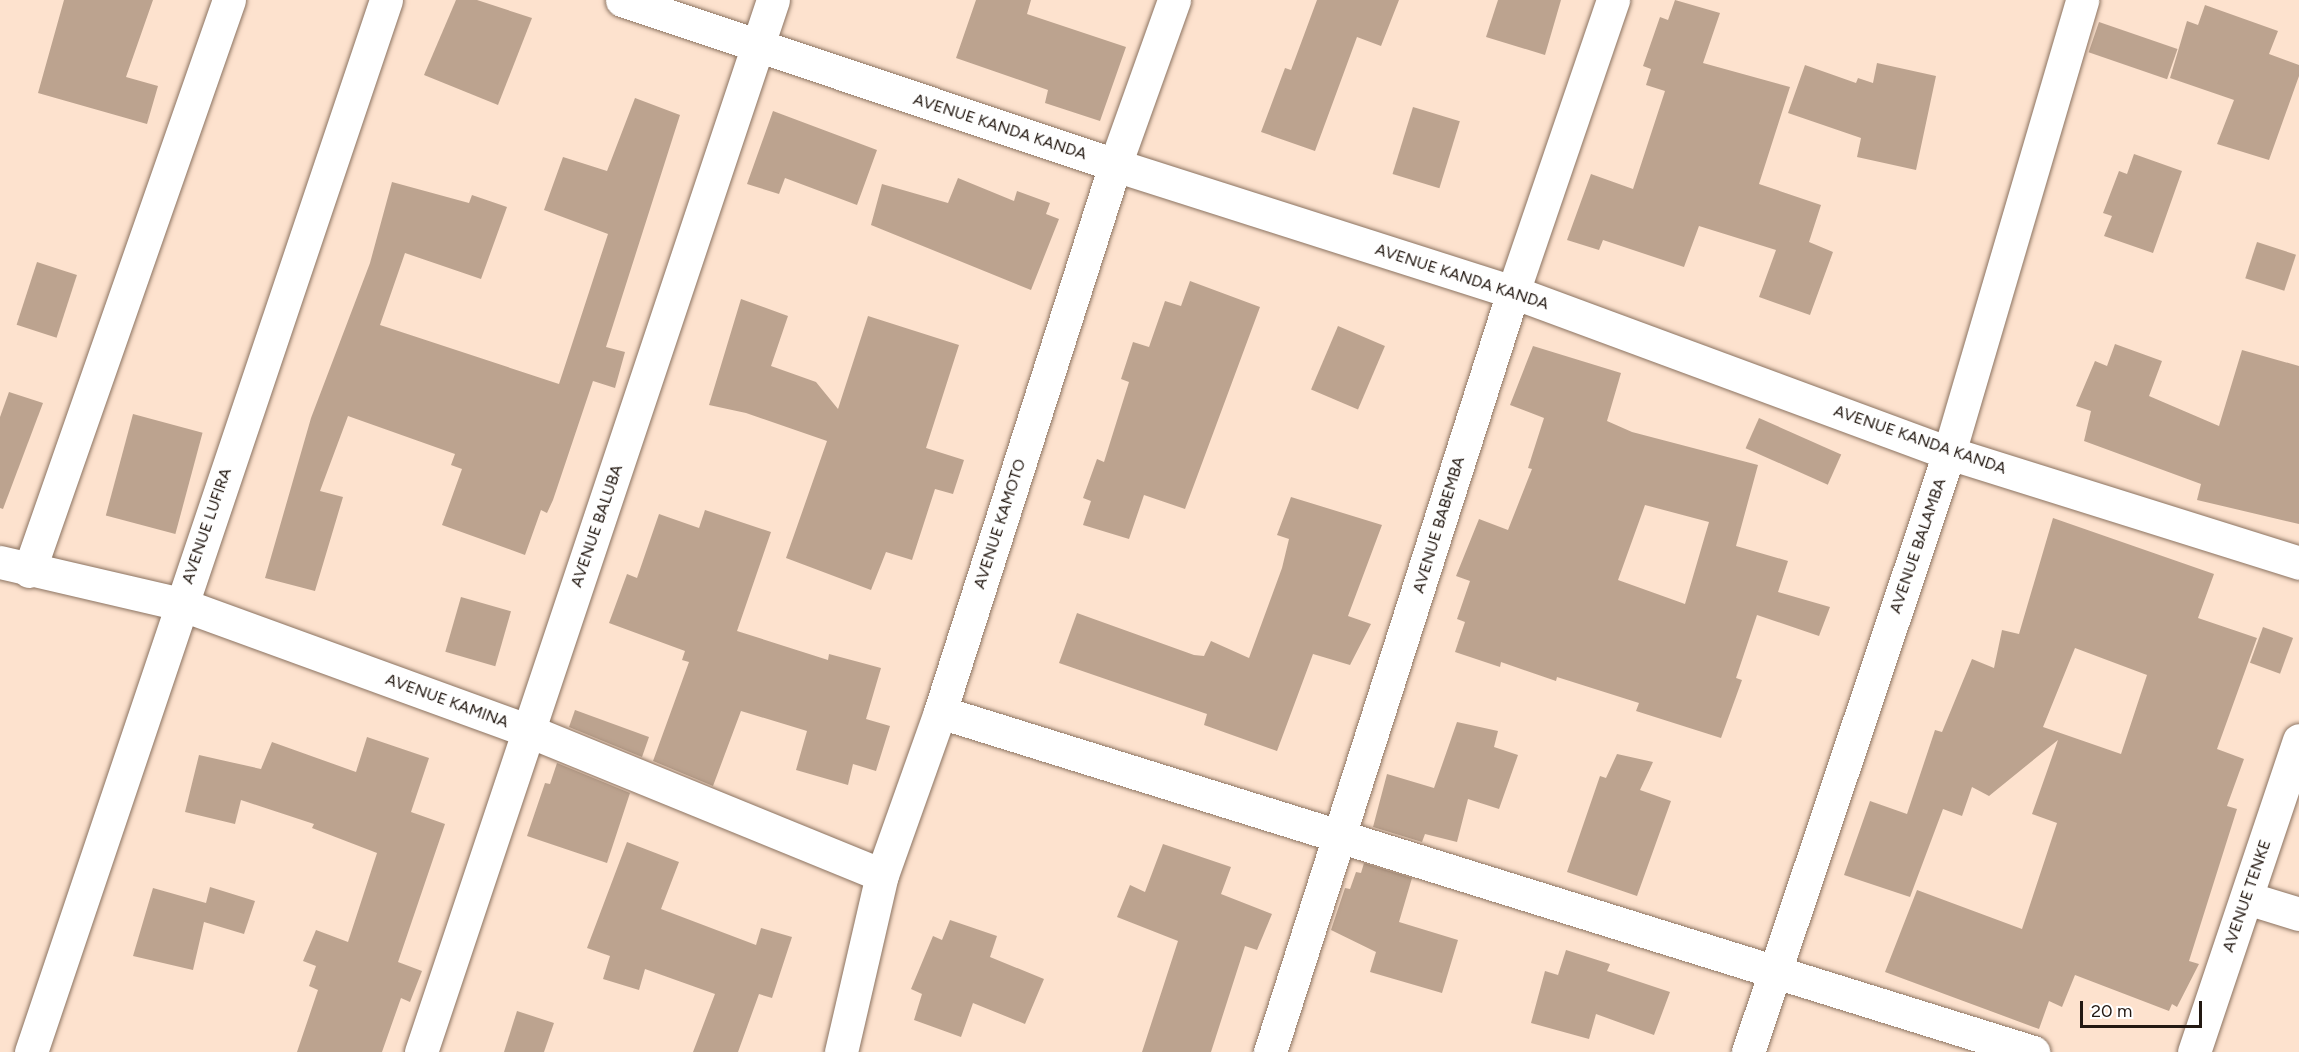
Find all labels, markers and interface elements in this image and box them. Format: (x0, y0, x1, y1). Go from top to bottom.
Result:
street label: AVENUE KANDA KANDA (911, 90, 1089, 164)
street label: AVENUE KANDA KANDA (1373, 240, 1551, 314)
street label: AVENUE KANDA KANDA (1831, 401, 2009, 479)
street label: AVENUE BABEMBA (1409, 454, 1469, 596)
street label: AVENUE KAMOTO (970, 457, 1030, 591)
street label: AVENUE BALUBA (567, 462, 627, 590)
street label: AVENUE LUFIRA (178, 466, 236, 586)
street label: AVENUE BALAMBA (1886, 476, 1950, 616)
street label: AVENUE KAMINA (383, 670, 511, 732)
street label: AVENUE TENKE (2219, 837, 2275, 955)
scale bar (2083, 989, 2204, 1027)
text: 20 m (2091, 1000, 2132, 1022)

